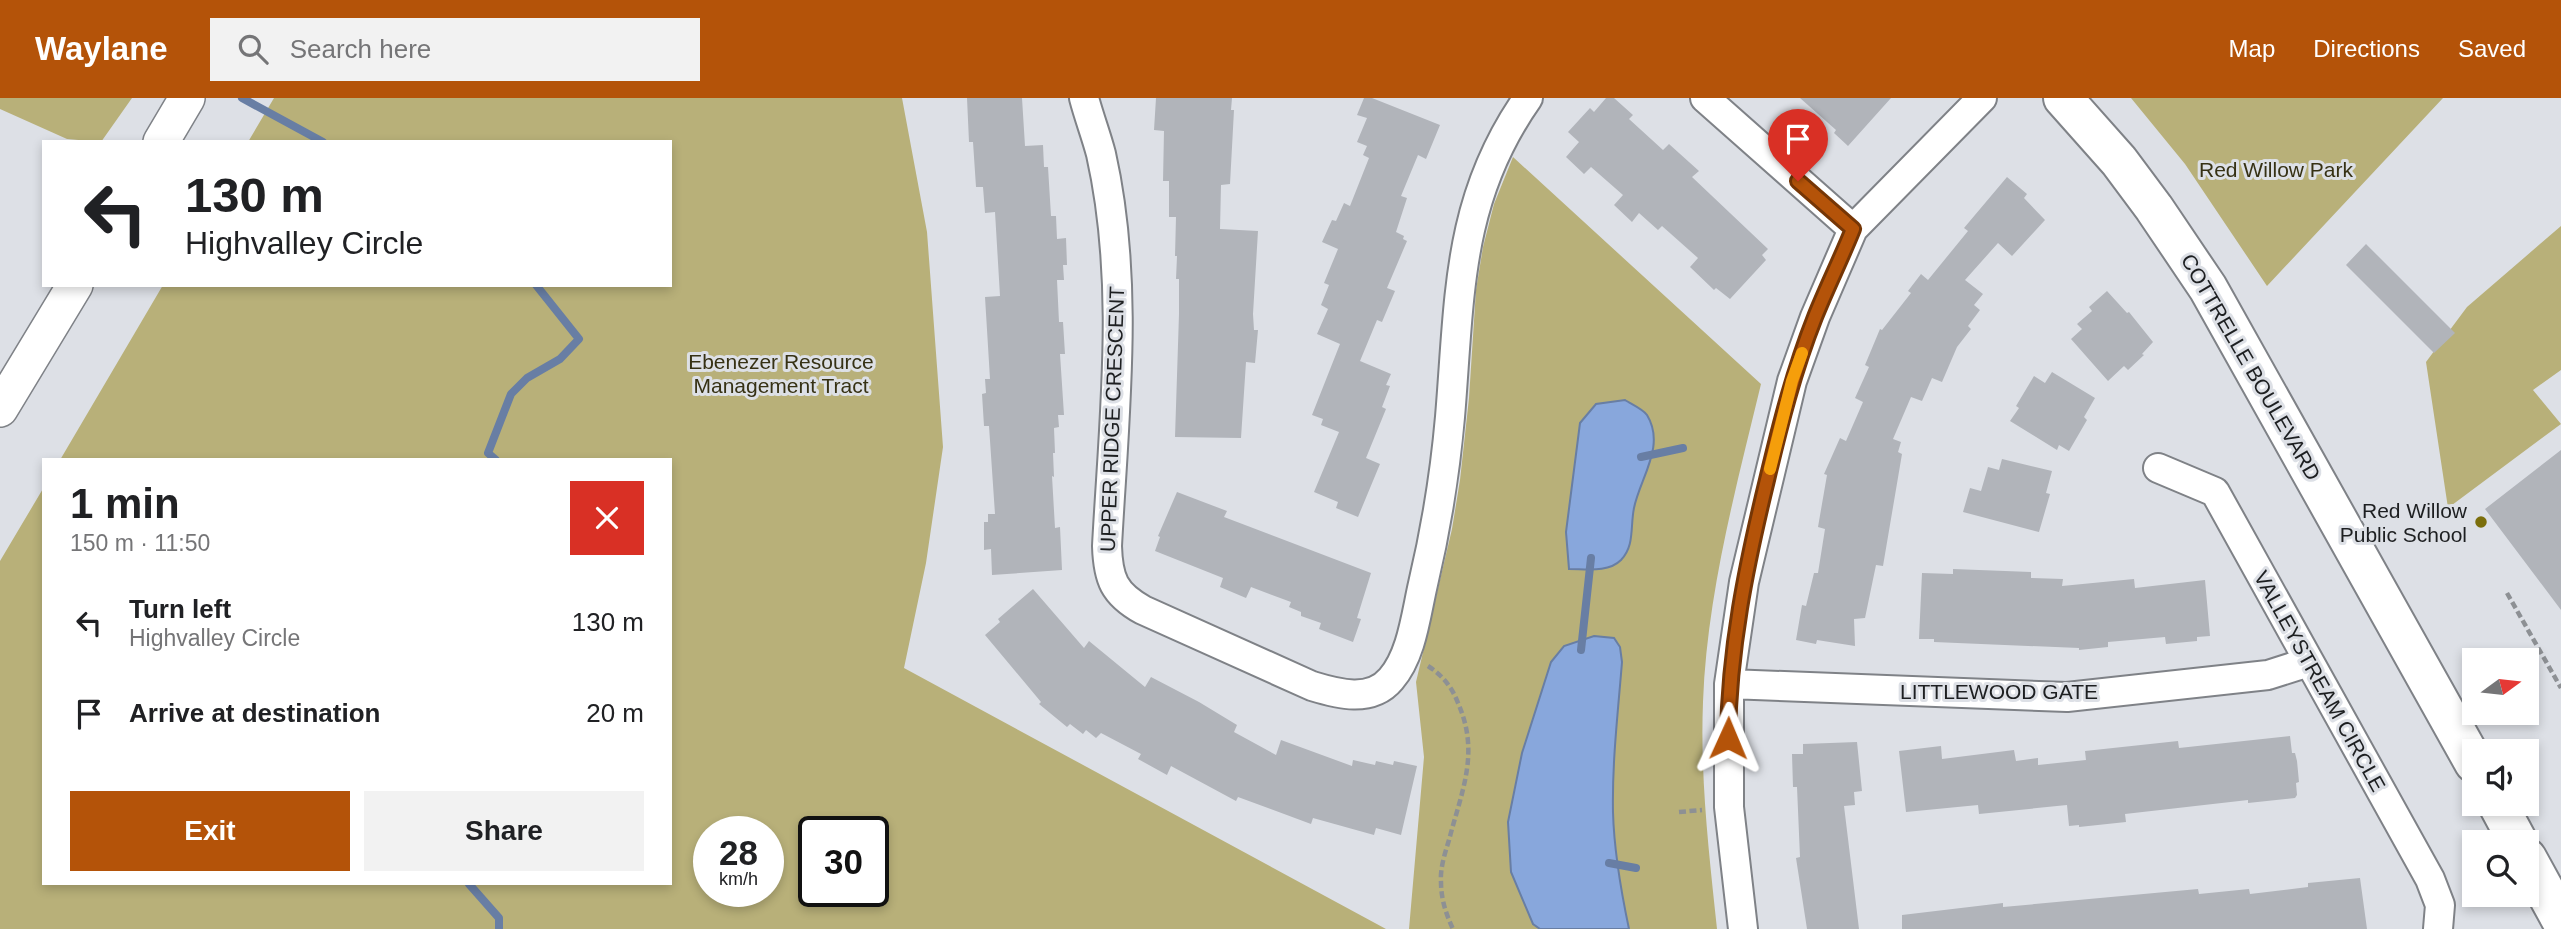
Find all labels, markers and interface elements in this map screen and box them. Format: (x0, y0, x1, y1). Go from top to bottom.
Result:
search box (210, 18, 700, 81)
text: Waylane (35, 30, 168, 67)
icon: search (234, 30, 272, 68)
text: Search here (290, 34, 431, 64)
text: Map (2229, 35, 2275, 62)
text: Directions (2313, 35, 2420, 62)
text: Saved (2458, 35, 2526, 62)
pin (1768, 109, 1828, 181)
icon: arrive (1779, 120, 1817, 158)
park label: Red Willow Park (2199, 158, 2354, 181)
icon: left (70, 168, 161, 259)
text: 130 m (185, 168, 324, 222)
text: Highvalley Circle (185, 225, 423, 261)
street label: COTTRELLE BOULEVARD (2177, 250, 2325, 484)
street label: UPPER RIDGE CRESCENT (1096, 285, 1128, 552)
park label: Ebenezer Resource Management Tract (688, 350, 874, 397)
text: 1 min (70, 480, 180, 527)
button: close (570, 481, 644, 555)
place label: Red Willow Public School (2340, 499, 2468, 546)
marker: Red Willow Public School (2473, 514, 2489, 530)
text: 150 m · 11:50 (70, 530, 210, 556)
street label: VALLEYSTREAM CIRCLE (2250, 567, 2390, 795)
text: Turn left (129, 594, 231, 624)
icon: left (70, 604, 108, 642)
text: 130 m (572, 607, 644, 637)
text: Highvalley Circle (129, 625, 300, 651)
north arrow (2462, 648, 2539, 724)
map controls (2462, 648, 2539, 907)
street label: LITTLEWOOD GATE (1900, 680, 2098, 703)
icon: arrive (70, 695, 108, 733)
text: Arrive at destination (129, 698, 380, 728)
text: 20 m (586, 698, 644, 728)
position arrow (1691, 701, 1765, 775)
button: sound (2462, 739, 2539, 816)
button: Exit (70, 791, 350, 871)
button: Share (364, 791, 644, 871)
speed limit sign: 30 (798, 816, 889, 907)
button: search (2462, 830, 2539, 907)
text: 28 (719, 833, 758, 872)
text: km/h (719, 869, 758, 889)

